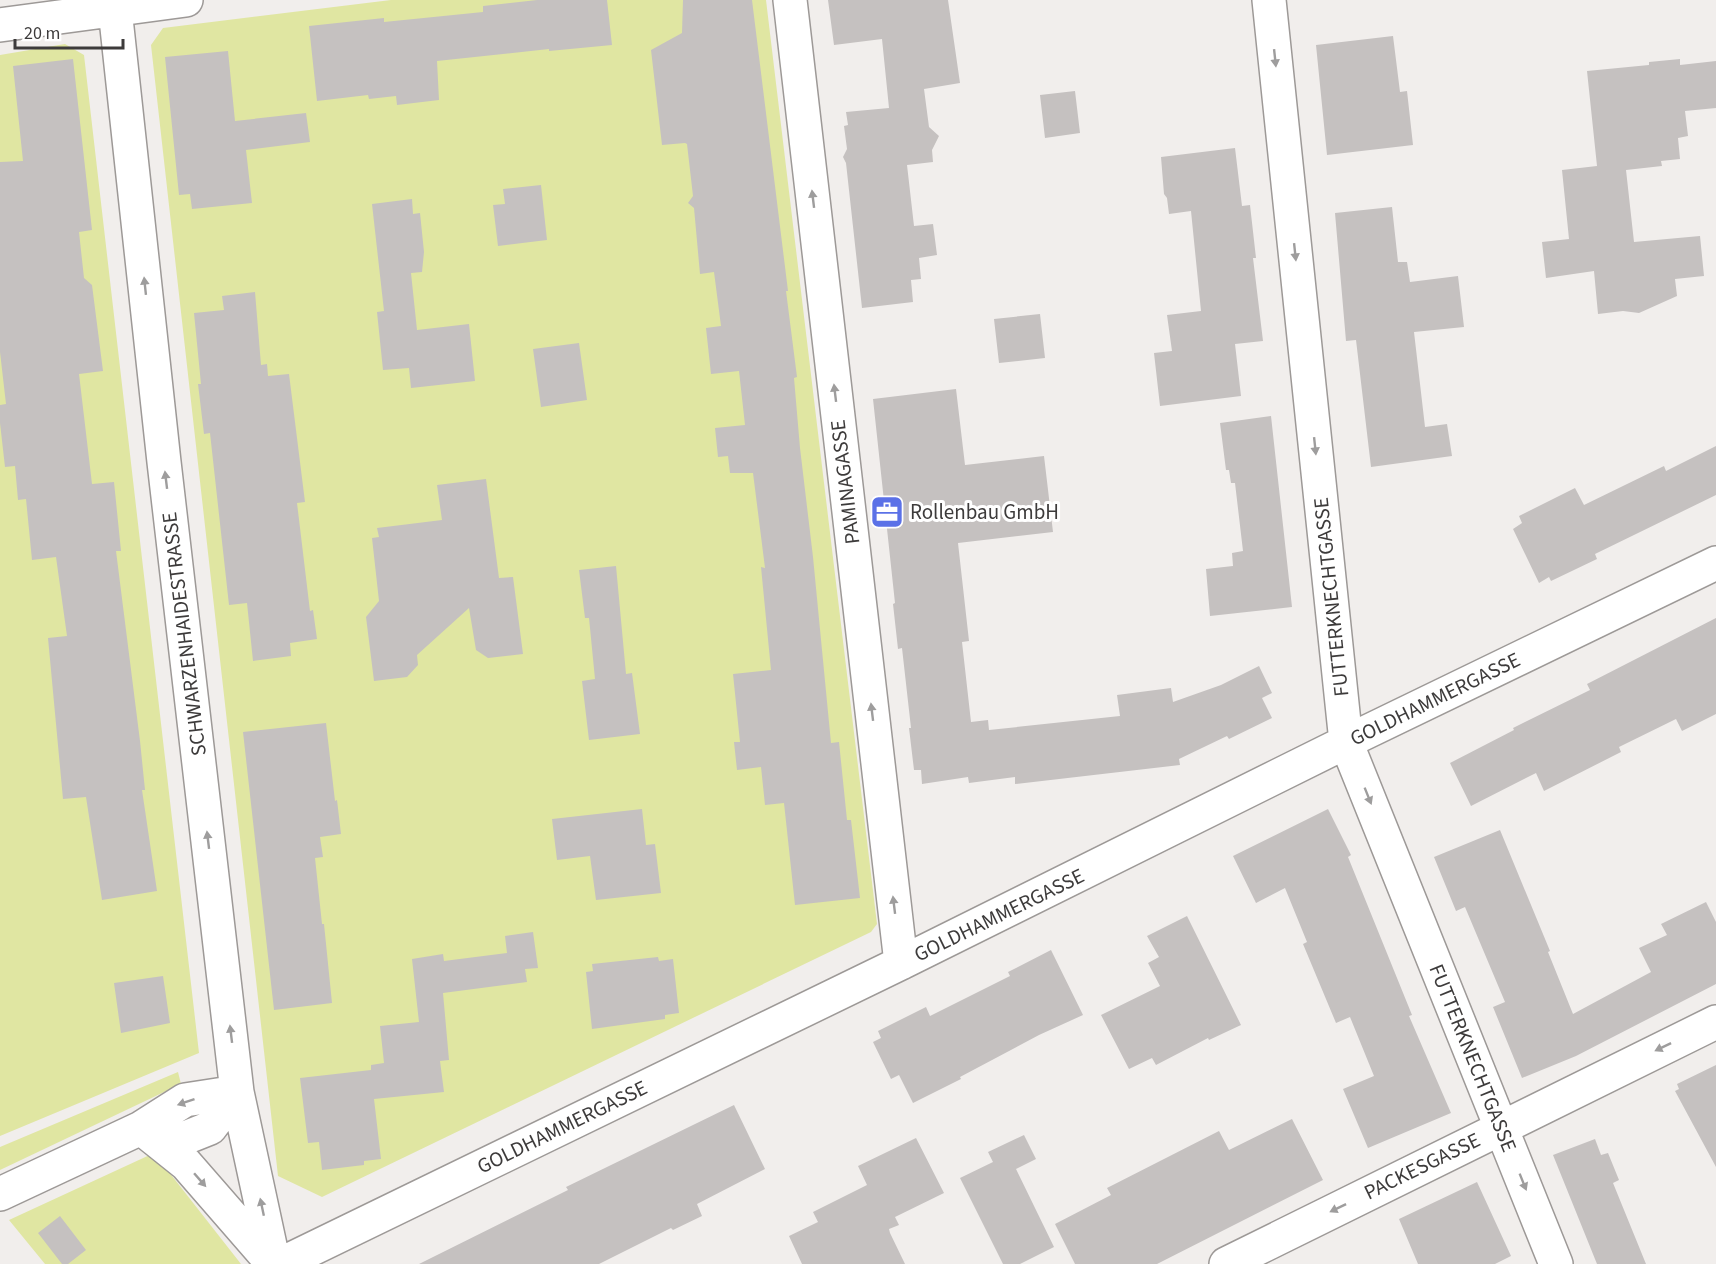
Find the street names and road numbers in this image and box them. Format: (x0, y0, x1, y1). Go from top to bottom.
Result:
street label: PAMINAGASSE (822, 418, 868, 546)
street label: FUTTERKNECHTGASSE (1306, 496, 1356, 698)
street label: SCHWARZENHAIDESTRASSE (154, 510, 214, 758)
street label: GOLDHAMMERGASSE (1345, 645, 1525, 753)
street label: GOLDHAMMERGASSE (909, 861, 1089, 969)
street label: FUTTERKNECHTGASSE (1422, 960, 1524, 1156)
street label: GOLDHAMMERGASSE (472, 1073, 652, 1181)
street label: PACKESGASSE (1359, 1125, 1485, 1207)

